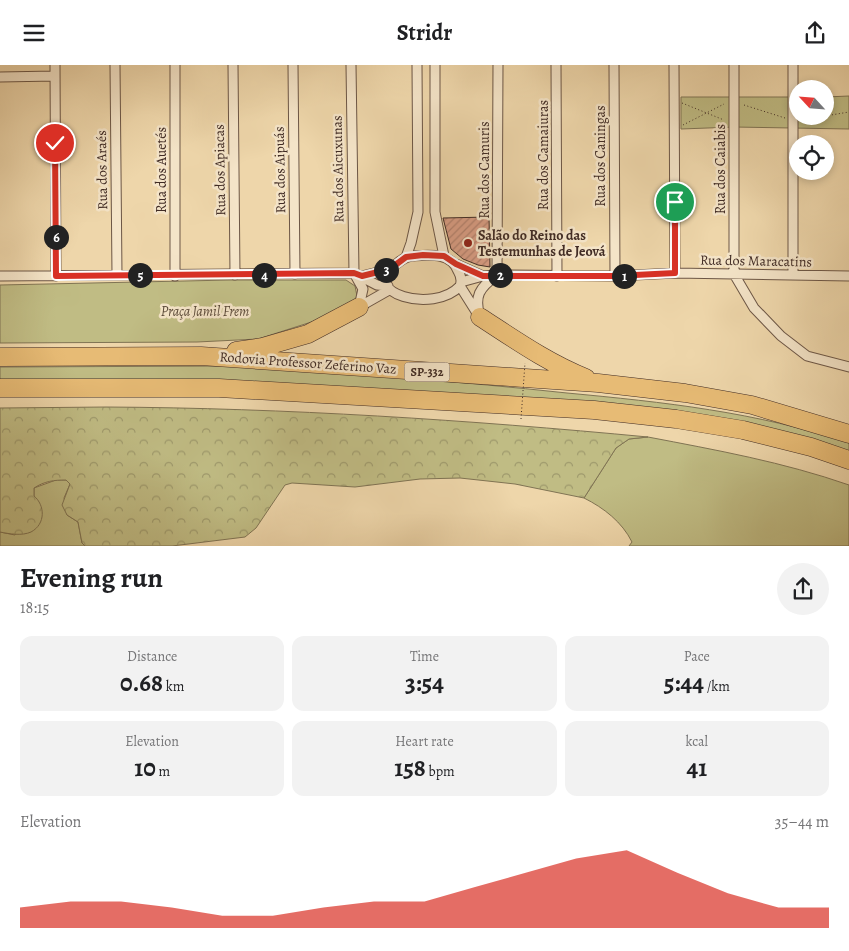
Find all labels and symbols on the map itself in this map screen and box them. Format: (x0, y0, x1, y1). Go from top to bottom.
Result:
north arrow (789, 80, 834, 125)
street label: Rua dos Camaiuras (534, 100, 553, 210)
street label: Rua dos Caningas (591, 105, 610, 207)
street label: Rua dos Aicuxunas (328, 115, 348, 223)
street label: Rua dos Camuris (475, 121, 494, 219)
pin (34, 122, 76, 164)
street label: Rua dos Apiacas (210, 124, 230, 216)
street label: Rua dos Caiabis (711, 124, 730, 214)
street label: Rua dos Aipuás (270, 126, 290, 214)
street label: Rua dos Auetés (152, 127, 171, 213)
street label: Rua dos Araés (92, 130, 112, 210)
pin (654, 181, 696, 223)
pin: 6 (44, 225, 68, 249)
place label: Salão do Reino das Testemunhas de Jeová (478, 226, 606, 261)
marker: Salão do Reino das Testemunhas de Jeová (462, 237, 474, 249)
street label: Rua dos Maracatins (700, 251, 812, 271)
pin: 3 (374, 257, 398, 283)
pin: 5 (128, 263, 152, 287)
pin: 4 (252, 263, 276, 287)
pin: 2 (488, 263, 512, 287)
pin: 1 (612, 263, 636, 289)
park label: Praça Jamil Frem (161, 302, 249, 321)
street label: Rodovia Professor Zeferino Vaz (219, 347, 397, 379)
road number: SP-332 (404, 363, 450, 381)

